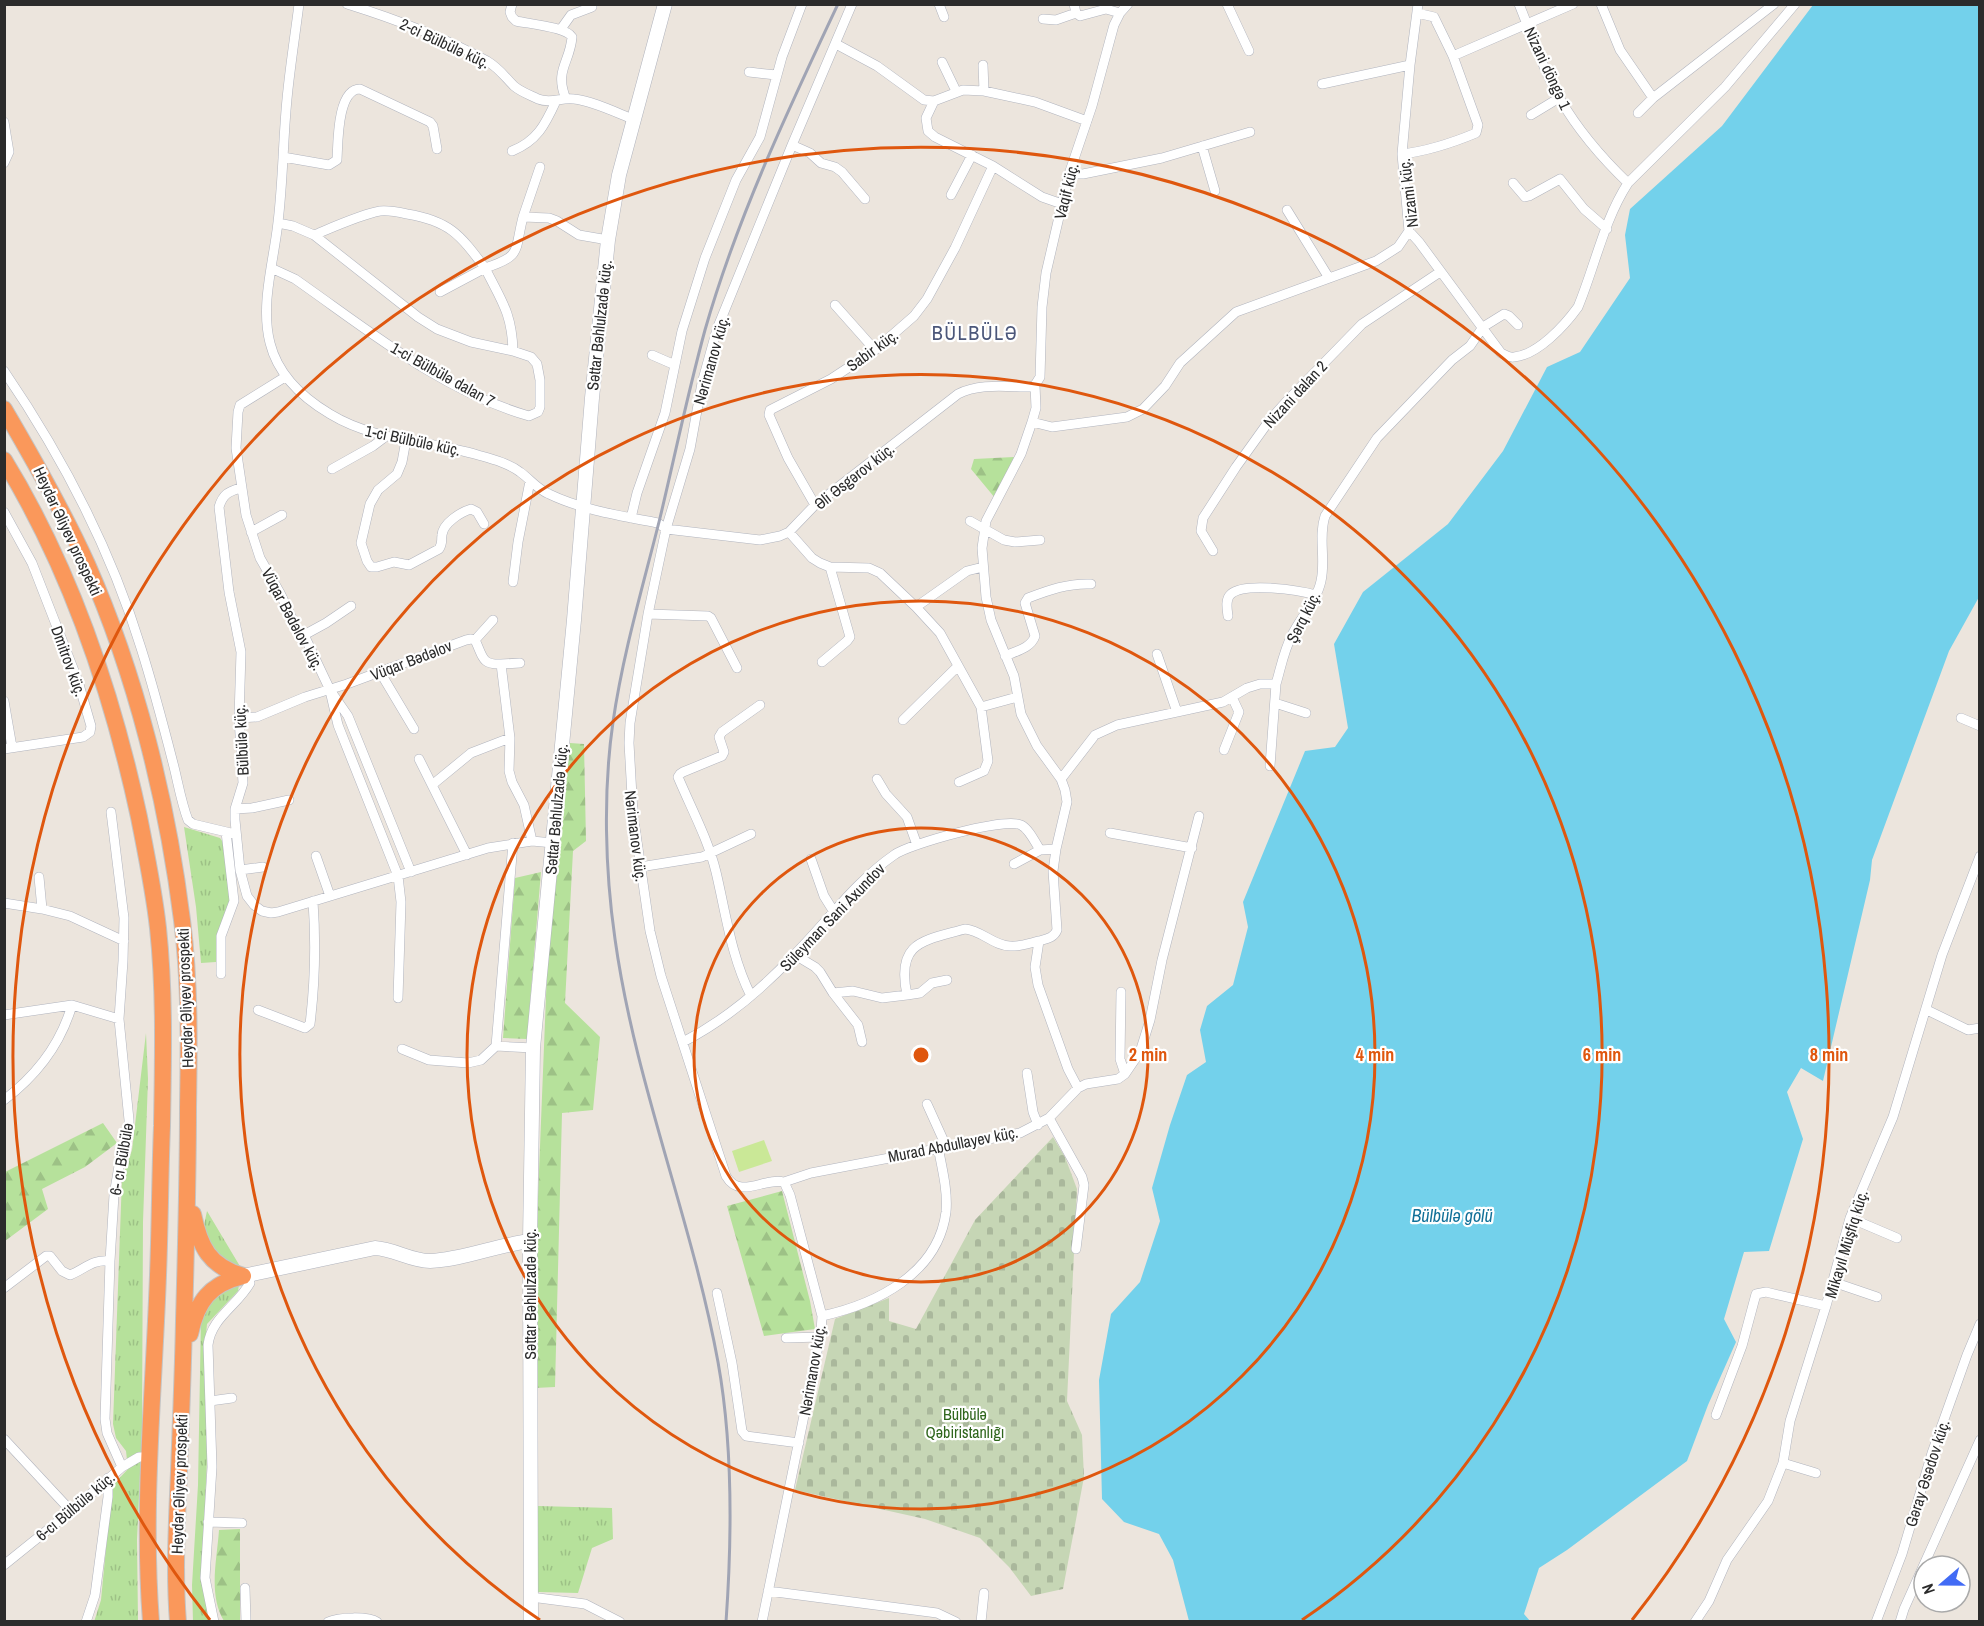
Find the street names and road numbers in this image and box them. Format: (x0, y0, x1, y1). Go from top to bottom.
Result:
street label: 2-ci Bülbülə küç. (396, 13, 494, 73)
street label: Nizani döngə 1 (1519, 23, 1577, 114)
street label: Nizami küç. (1393, 157, 1423, 229)
street label: Vaqif küç. (1048, 160, 1084, 222)
street label: Səttar Bəhlulzadə küç. (581, 259, 617, 391)
street label: Nərimanov küç. (688, 313, 734, 407)
street label: Sabir küç. (842, 324, 902, 376)
street label: 1-ci Bülbülə dalan 7 (387, 336, 499, 412)
street label: Nizani dalan 2 (1258, 356, 1332, 432)
street label: 1-ci Bülbülə küç. (363, 419, 463, 461)
street label: Əli Əsgərov küç. (809, 438, 899, 514)
street label: Heydər Əliyev prospekti (28, 463, 108, 599)
street label: Vüqar Bədəlov küç. (257, 564, 329, 674)
street label: Şərq küç. (1281, 587, 1325, 647)
street label: Dmitrov küç. (46, 623, 92, 699)
street label: Vüqar Bədəlov (367, 634, 455, 686)
street label: Bülbülə küç. (228, 704, 254, 776)
street label: Səttar Bəhlulzadə küç. (539, 743, 573, 875)
street label: Nərimanov küç. (619, 789, 653, 883)
street label: Süleyman Sani Axundov (774, 858, 890, 976)
street label: Heydər Əliyev prospekti (172, 928, 198, 1068)
street label: 6- cı Bülbülə (104, 1121, 138, 1197)
street label: Murad Abdullayev küç. (886, 1121, 1020, 1167)
street label: Mikayıl Müşfiq küç. (1819, 1187, 1873, 1301)
street label: Səttar Bəhlulzadə küç. (519, 1228, 541, 1360)
street label: Nərimanov küç. (793, 1323, 831, 1417)
street label: Heydər Əliyev prospekti (166, 1414, 192, 1554)
street label: Gəray Əsədov küç. (1899, 1416, 1955, 1530)
street label: 6-cı Bülbülə küç. (31, 1466, 119, 1546)

